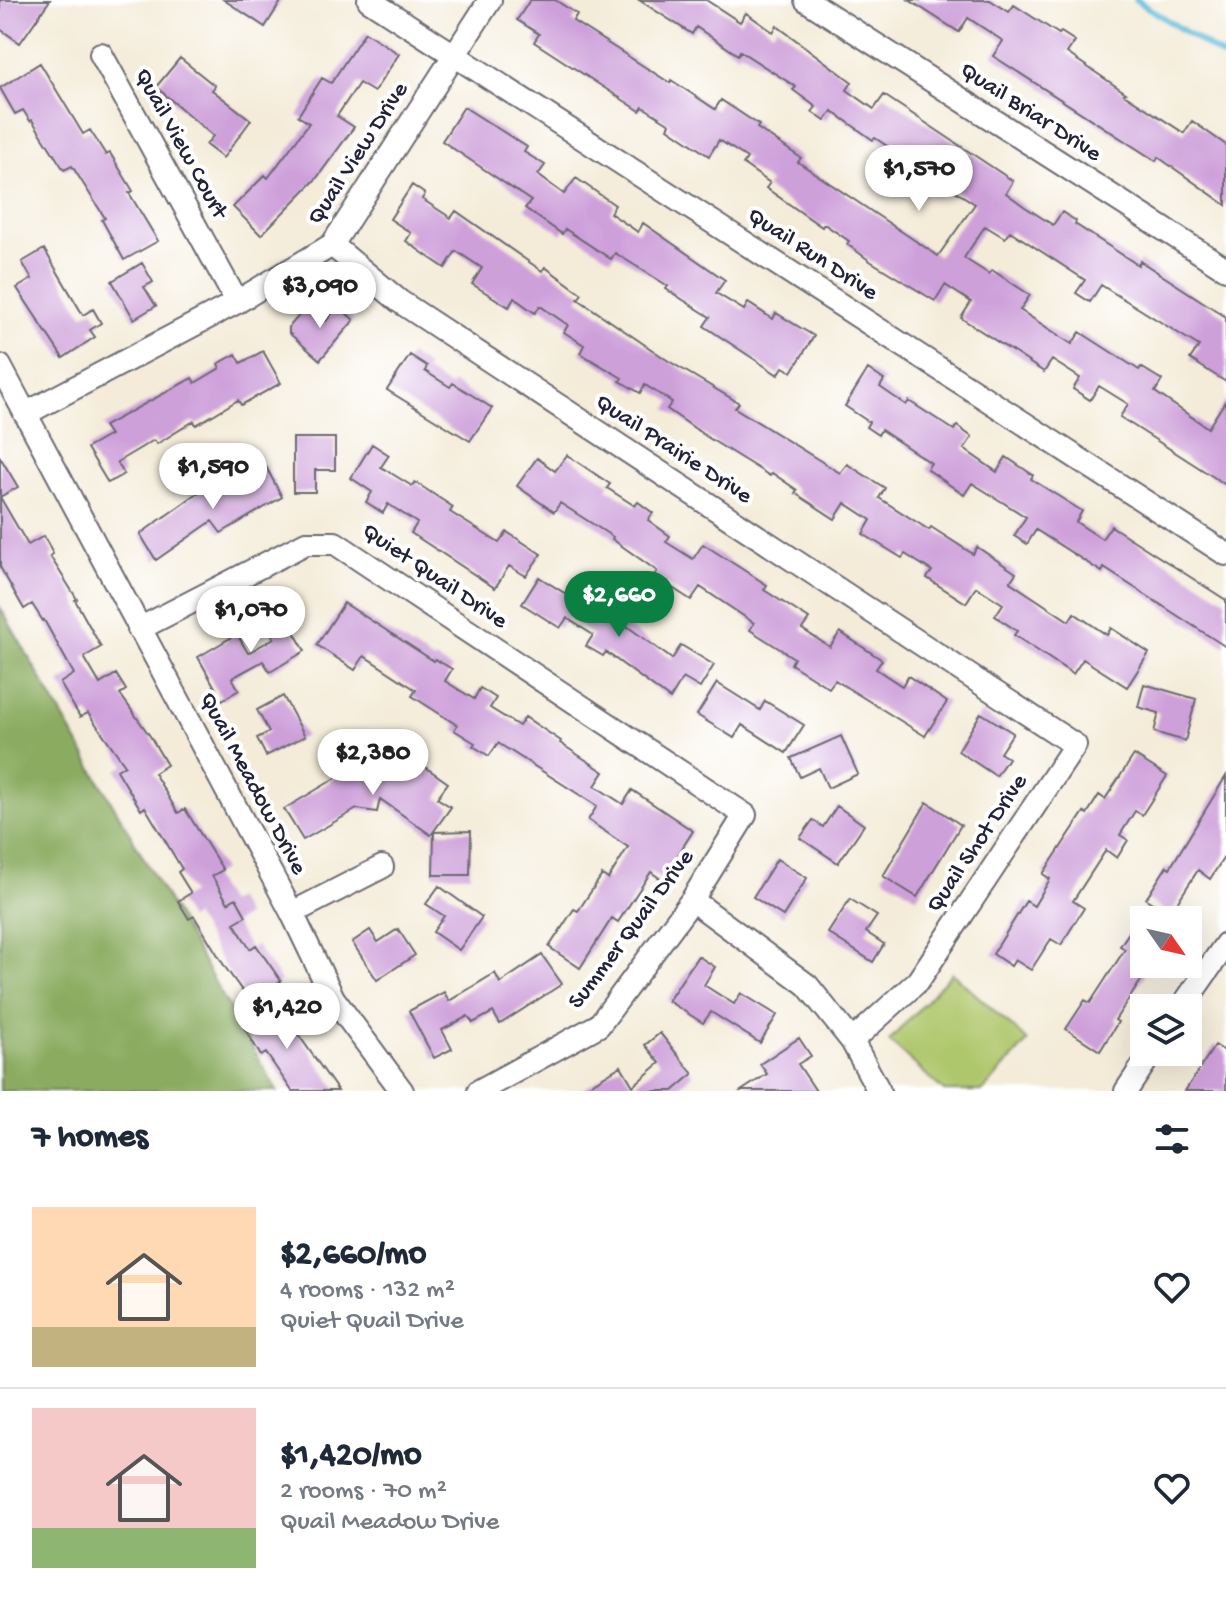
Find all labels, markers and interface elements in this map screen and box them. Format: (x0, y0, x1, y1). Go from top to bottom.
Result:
street label: Quail Briar Drive (954, 57, 1107, 170)
street label: Quail View Court (127, 64, 234, 226)
street label: Quail View Drive (302, 77, 416, 231)
pin: $1,570 (854, 145, 984, 213)
text: $1,570 (883, 155, 955, 186)
street label: Quail Run Drive (741, 202, 883, 308)
pin: $3,090 (255, 262, 385, 330)
text: $3,090 (282, 272, 358, 303)
street label: Quail Prairie Drive (589, 388, 757, 512)
pin: $1,590 (148, 443, 278, 511)
text: $1,590 (177, 453, 249, 484)
street label: Quiet Quail Drive (356, 518, 513, 637)
pin: $2,660 (554, 571, 684, 639)
text: $2,660 (582, 581, 656, 612)
pin: $1,070 (186, 586, 316, 654)
text: $1,070 (214, 596, 288, 627)
street label: Quail Meadow Drive (192, 688, 313, 881)
pin: $2,380 (308, 729, 438, 797)
text: $2,380 (335, 739, 411, 770)
street label: Quail Shot Drive (921, 769, 1035, 919)
street label: Summer Quail Drive (563, 844, 702, 1015)
north arrow (1130, 906, 1202, 978)
map controls (1130, 906, 1202, 1066)
pin: $1,420 (222, 983, 352, 1051)
text: $1,420 (252, 993, 322, 1024)
button: layers (1130, 994, 1202, 1066)
icon: filters (1150, 1117, 1194, 1161)
text: 7 homes (32, 1119, 148, 1159)
text: $2,660/mo (280, 1236, 426, 1276)
icon: home (96, 1239, 192, 1335)
icon: heart (1150, 1265, 1194, 1309)
text: 4 rooms · 132 m² (280, 1276, 455, 1307)
text: Quiet Quail Drive (280, 1307, 464, 1338)
text: $1,420/mo (280, 1437, 422, 1477)
icon: home (96, 1440, 192, 1536)
icon: heart (1150, 1466, 1194, 1510)
text: 2 rooms · 70 m² (280, 1477, 447, 1508)
text: Quail Meadow Drive (280, 1508, 499, 1539)

